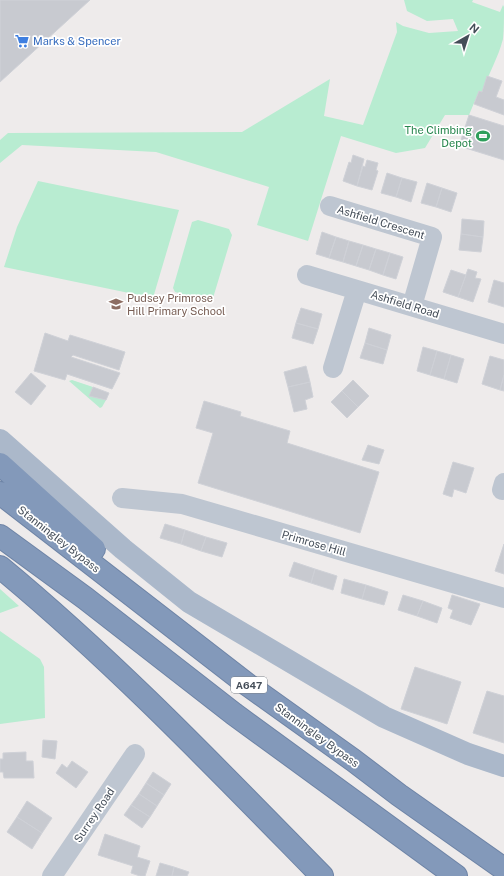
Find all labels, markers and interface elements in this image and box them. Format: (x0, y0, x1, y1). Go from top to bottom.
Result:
north arrow (448, 16, 488, 56)
text: N (467, 21, 481, 36)
supermarket icon: Marks & Spencer (14, 33, 30, 49)
place label: Marks & Spencer (33, 35, 121, 47)
place label: The Climbing Depot (405, 124, 472, 149)
sports icon: The Climbing Depot (475, 128, 491, 144)
street label: Ashfield Crescent (336, 203, 426, 241)
street label: Ashfield Road (369, 288, 441, 320)
place label: Pudsey Primrose Hill Primary School (127, 292, 225, 317)
school or university icon: Pudsey Primrose Hill Primary School (108, 296, 124, 312)
street label: Stanningley Bypass (16, 503, 103, 575)
street label: Primrose Hill (281, 528, 347, 558)
road number: A647 (231, 677, 267, 693)
street label: Stanningley Bypass (273, 701, 362, 770)
street label: Surrey Road (71, 785, 117, 845)

